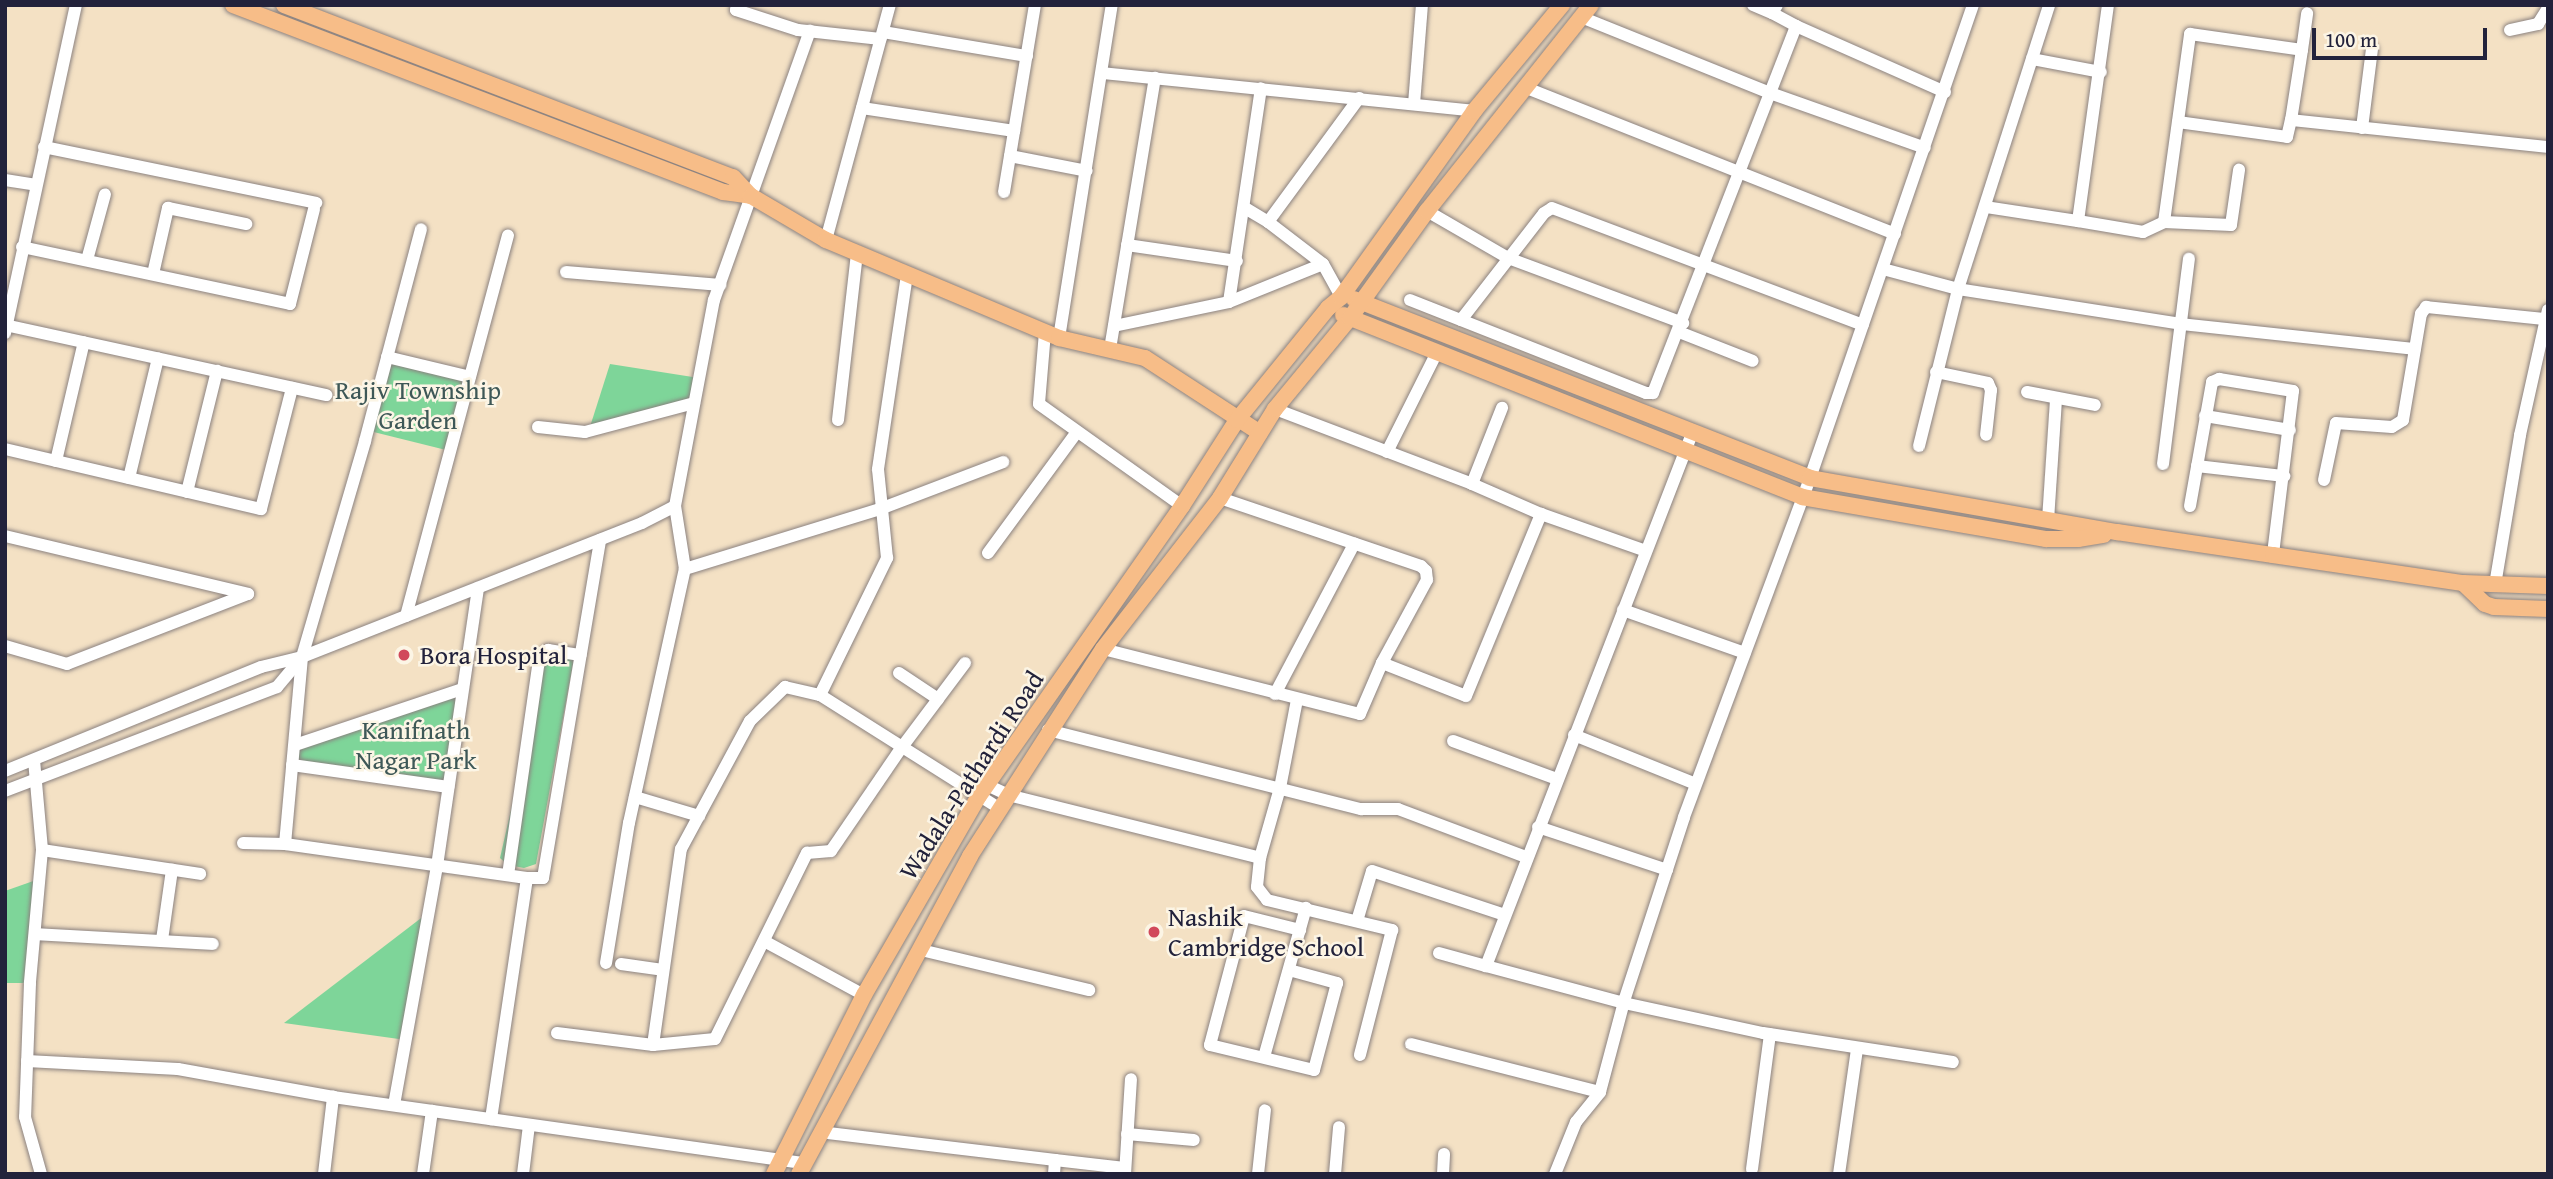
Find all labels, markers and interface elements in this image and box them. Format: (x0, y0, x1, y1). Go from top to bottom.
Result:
scale bar (2315, 14, 2490, 58)
text: 100 m (2325, 24, 2377, 55)
park label: Rajiv Township Garden (335, 374, 501, 436)
place label: Bora Hospital (420, 639, 567, 671)
marker: Bora Hospital (394, 645, 414, 665)
street label: Wadala-Pathardi Road (892, 665, 1050, 885)
park label: Kanifnath Nagar Park (355, 714, 477, 776)
place label: Nashik Cambridge School (1168, 901, 1364, 962)
marker: Nashik Cambridge School (1146, 924, 1162, 940)

